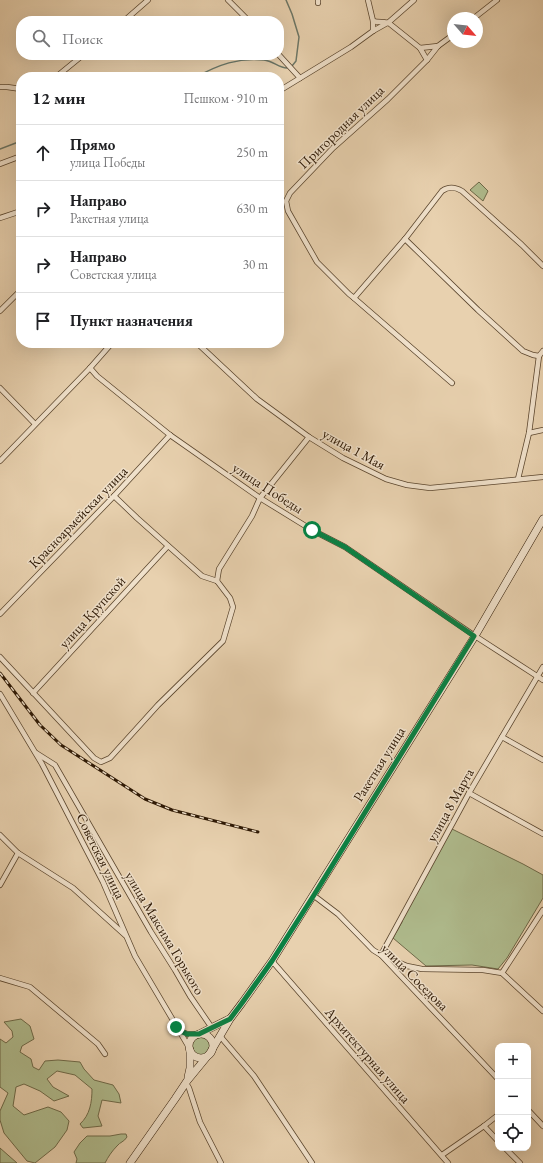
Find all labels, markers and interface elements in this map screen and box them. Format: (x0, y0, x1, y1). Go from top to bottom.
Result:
north arrow (447, 12, 483, 48)
search box (16, 16, 284, 60)
icon: search (30, 27, 52, 49)
text: Поиск (62, 29, 103, 48)
street label: Пригородная улица (294, 81, 388, 173)
text: 12 мин (32, 87, 85, 109)
text: Пешком · 910 m (184, 90, 268, 107)
text: Прямо (70, 135, 115, 154)
icon: ahead (32, 142, 54, 164)
text: 250 m (237, 144, 268, 161)
text: улица Победы (70, 154, 145, 171)
text: Направо (70, 191, 127, 210)
icon: right (32, 198, 54, 220)
text: 630 m (237, 200, 268, 217)
text: Ракетная улица (70, 210, 149, 227)
text: Направо (70, 247, 127, 266)
icon: right (32, 254, 54, 276)
text: 30 m (243, 256, 268, 273)
text: Советская улица (70, 266, 157, 283)
icon: arrive (32, 310, 54, 332)
text: Пункт назначения (70, 311, 193, 330)
street label: улица 1 Мая (319, 424, 389, 474)
street label: улица Победы (229, 458, 307, 518)
street label: Красноармейская улица (25, 462, 132, 572)
route start (303, 521, 321, 539)
street label: улица Крупской (55, 572, 130, 652)
street label: Ракетная улица (349, 723, 409, 805)
street label: улица 8 Марта (422, 765, 478, 845)
street label: Советская улица (72, 810, 130, 902)
street label: улица Максима Горького (121, 868, 209, 998)
street label: улица Соседова (378, 940, 453, 1015)
street label: Архитектурная улица (321, 1002, 415, 1107)
route end (167, 1018, 185, 1036)
map controls (495, 1043, 531, 1151)
button: + (495, 1043, 531, 1079)
button: − (495, 1079, 531, 1115)
button: locate (495, 1115, 531, 1151)

